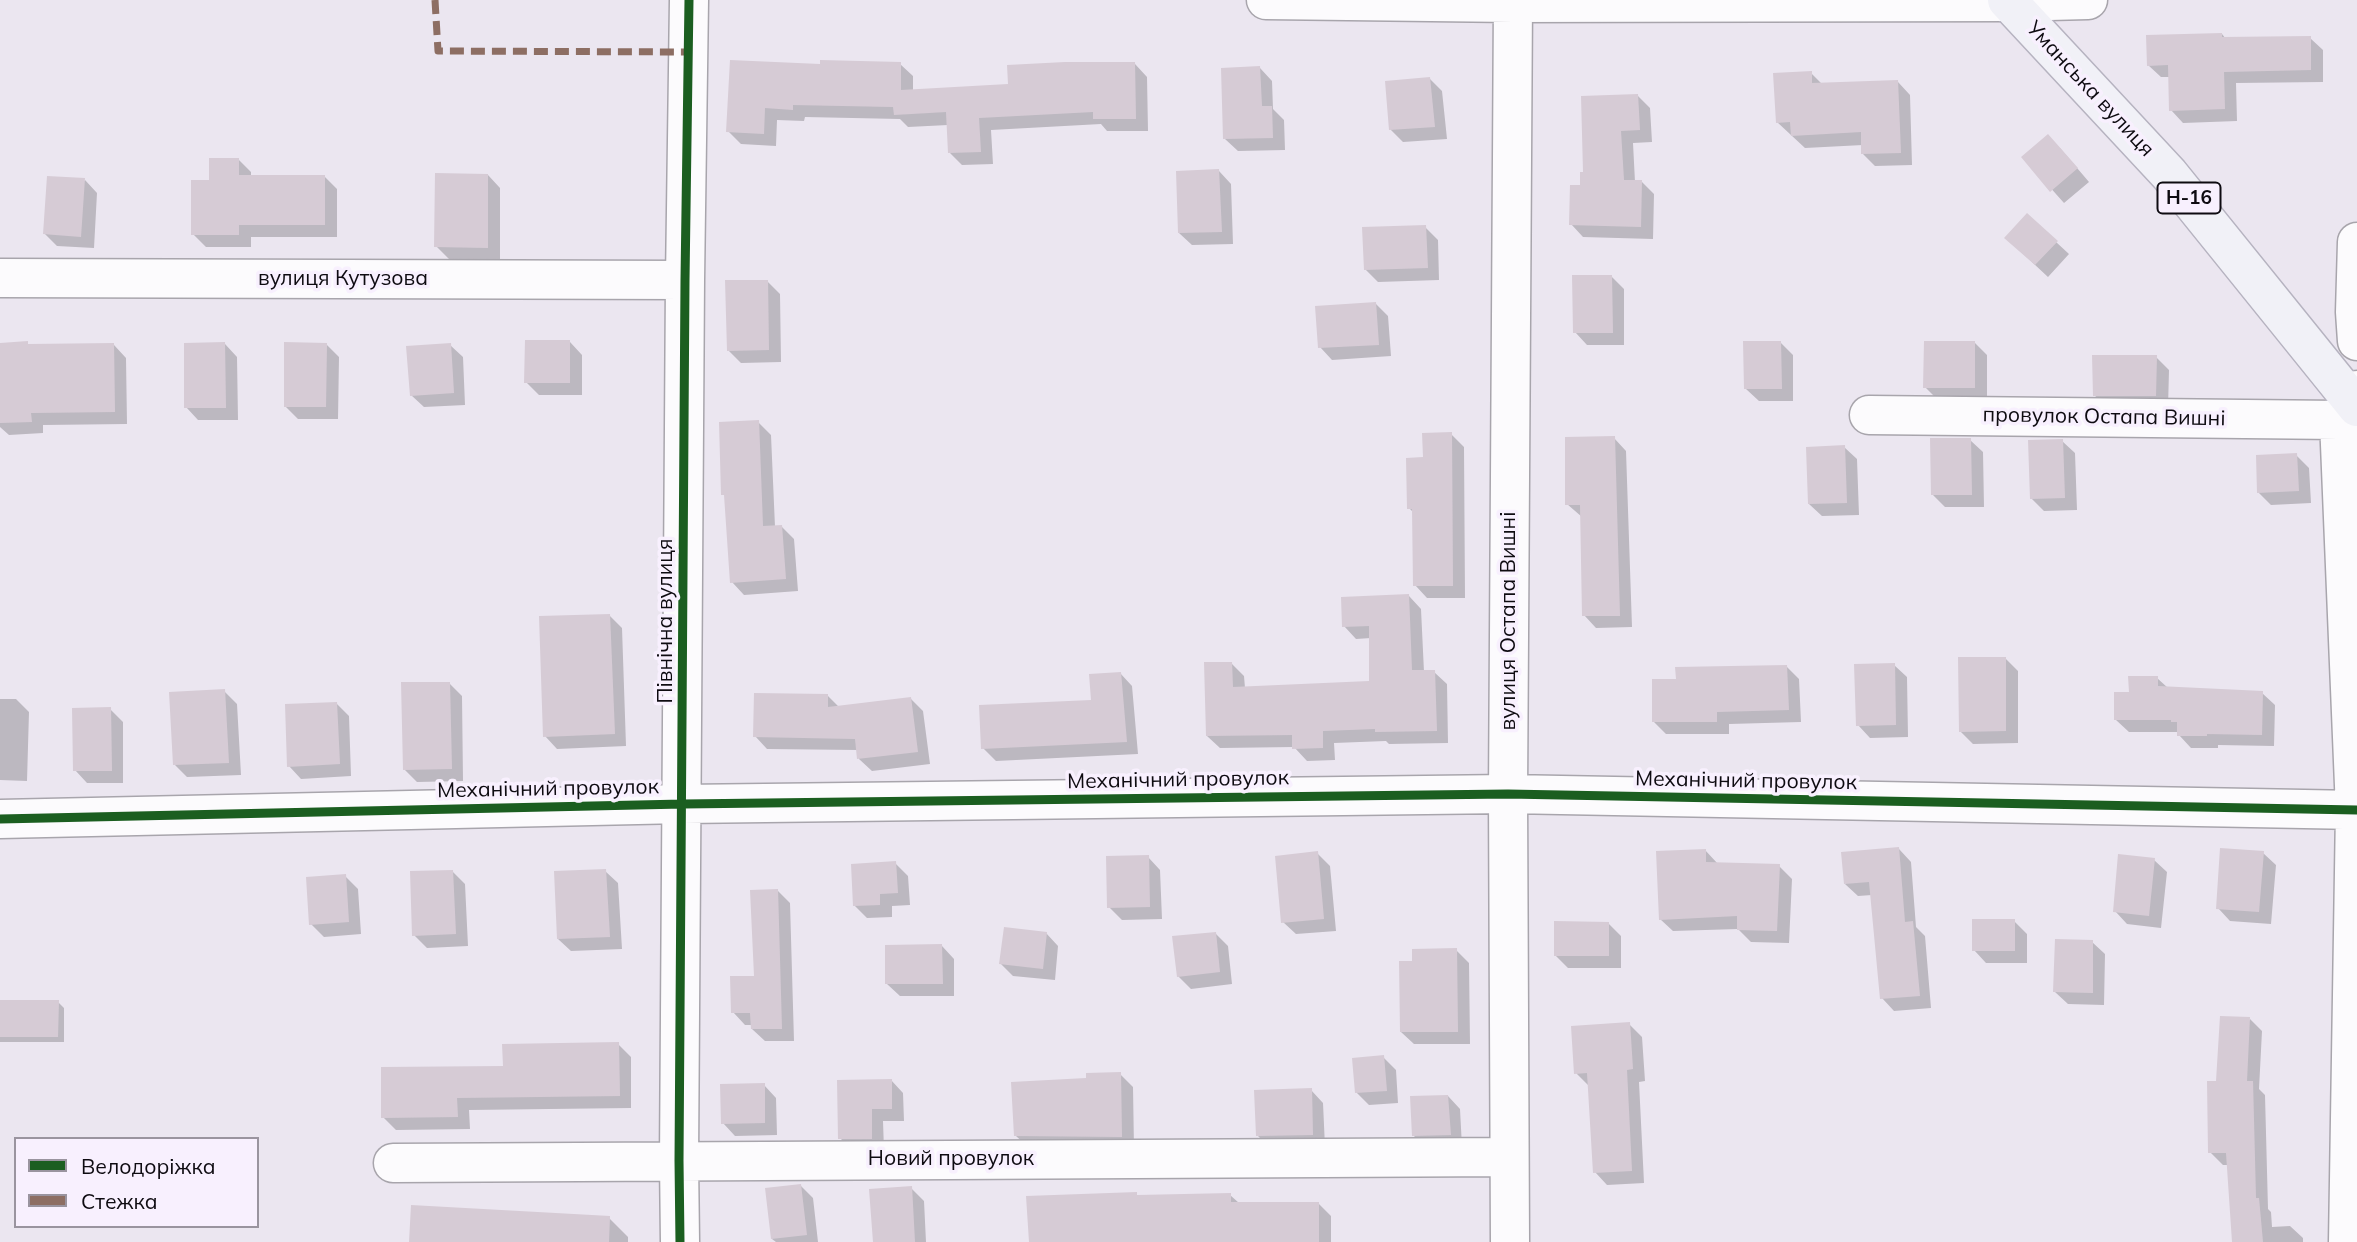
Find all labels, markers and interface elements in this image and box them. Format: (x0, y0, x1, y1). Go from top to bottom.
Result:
street label: Уманська вулиця (2021, 16, 2159, 162)
road number: Н-16 (2158, 182, 2220, 214)
street label: вулиця Кутузова (258, 266, 428, 292)
street label: провулок Остапа Вишні (1982, 402, 2226, 432)
street label: вулиця Остапа Вишні (1496, 512, 1522, 730)
street label: Північна вулиця (653, 538, 679, 704)
street label: Механічний провулок (1067, 765, 1289, 795)
street label: Механічний провулок (1635, 766, 1857, 796)
street label: Механічний провулок (437, 774, 659, 804)
legend (14, 1137, 259, 1228)
street label: Новий провулок (868, 1146, 1034, 1172)
text: Велодоріжка (81, 1153, 216, 1179)
text: Стежка (81, 1188, 158, 1214)

